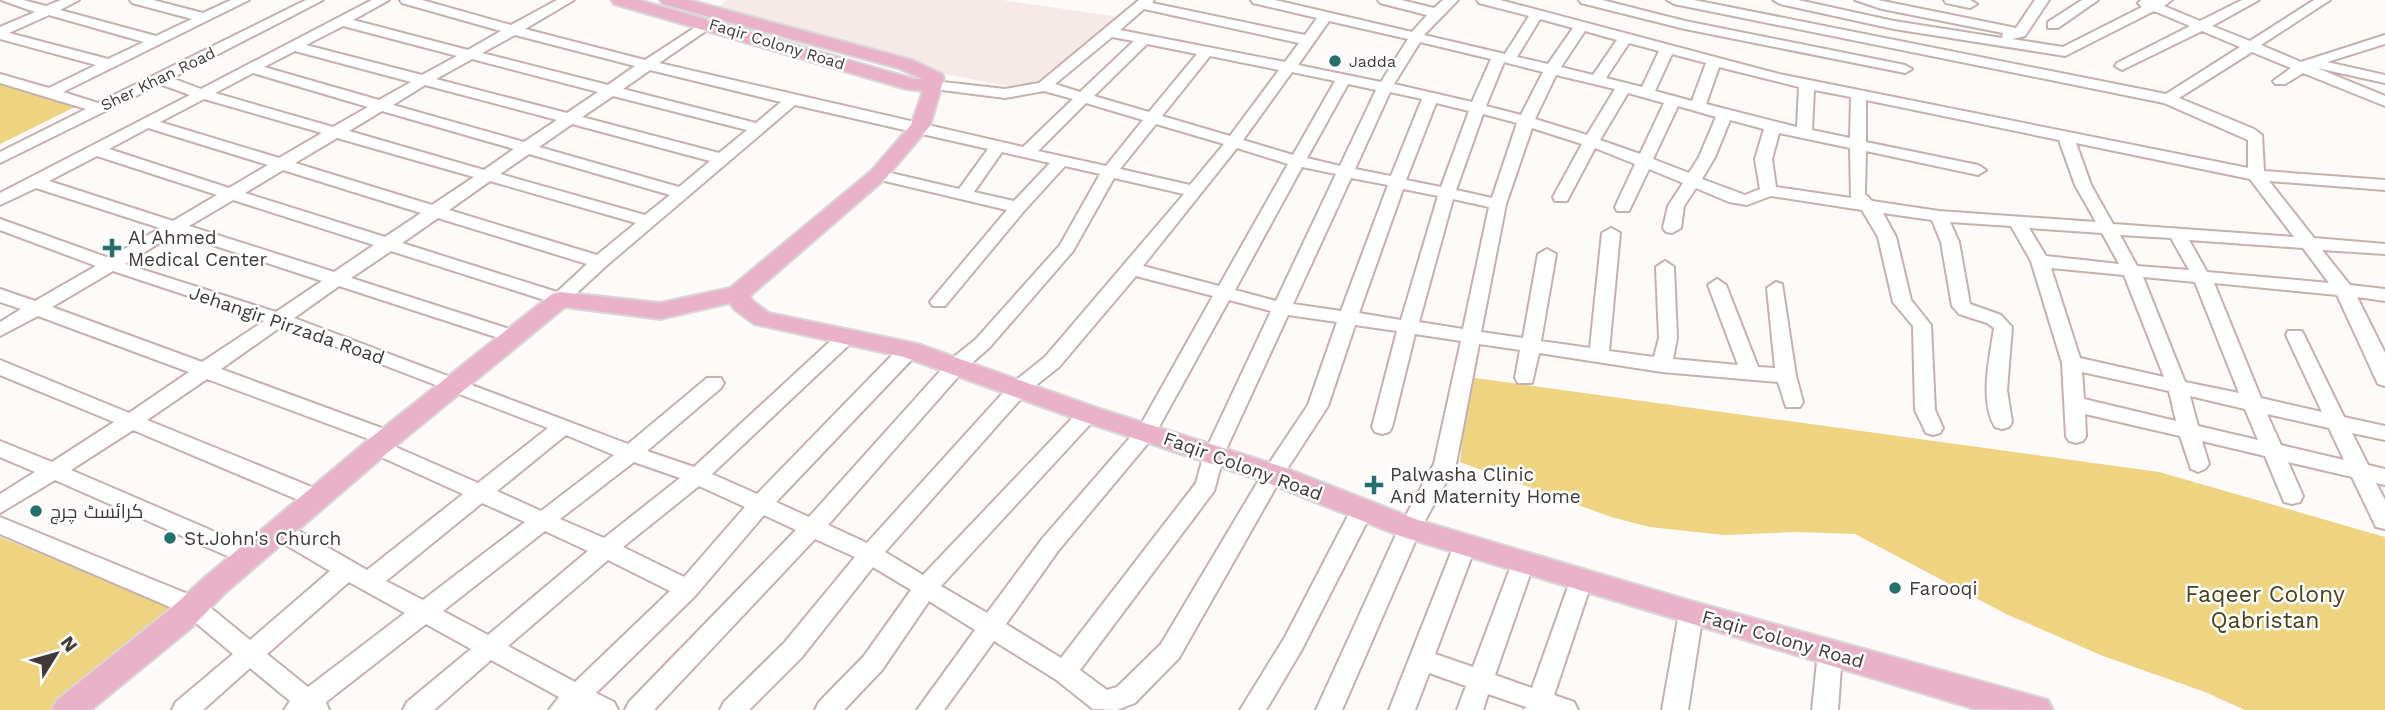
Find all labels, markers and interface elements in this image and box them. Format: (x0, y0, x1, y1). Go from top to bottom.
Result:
street label: Faqir Colony Road (707, 14, 847, 74)
street label: Sher Khan Road (98, 43, 218, 115)
place label: Jadda (1349, 52, 1396, 71)
marker: Jadda (1327, 53, 1343, 69)
place label: Al Ahmed Medical Center (128, 226, 268, 271)
marker: Al Ahmed Medical Center (102, 238, 122, 258)
street label: Jehangir Pirzada Road (186, 281, 388, 369)
street label: Faqir Colony Road (1160, 427, 1326, 505)
place label: Palwasha Clinic And Maternity Home (1390, 463, 1581, 508)
marker: Palwasha Clinic And Maternity Home (1364, 475, 1384, 495)
place label: کرائسٹ چرچ (50, 500, 143, 525)
marker: کرائسٹ چرچ (28, 503, 44, 519)
place label: St.John's Church (184, 527, 341, 550)
marker: St.John's Church (162, 530, 178, 546)
place label: Farooqi (1909, 577, 1978, 600)
marker: Farooqi (1887, 580, 1903, 596)
park label: Faqeer Colony Qabristan (2185, 581, 2345, 634)
street label: Faqir Colony Road (1699, 605, 1867, 673)
north arrow (21, 619, 91, 689)
text: N (56, 632, 83, 657)

